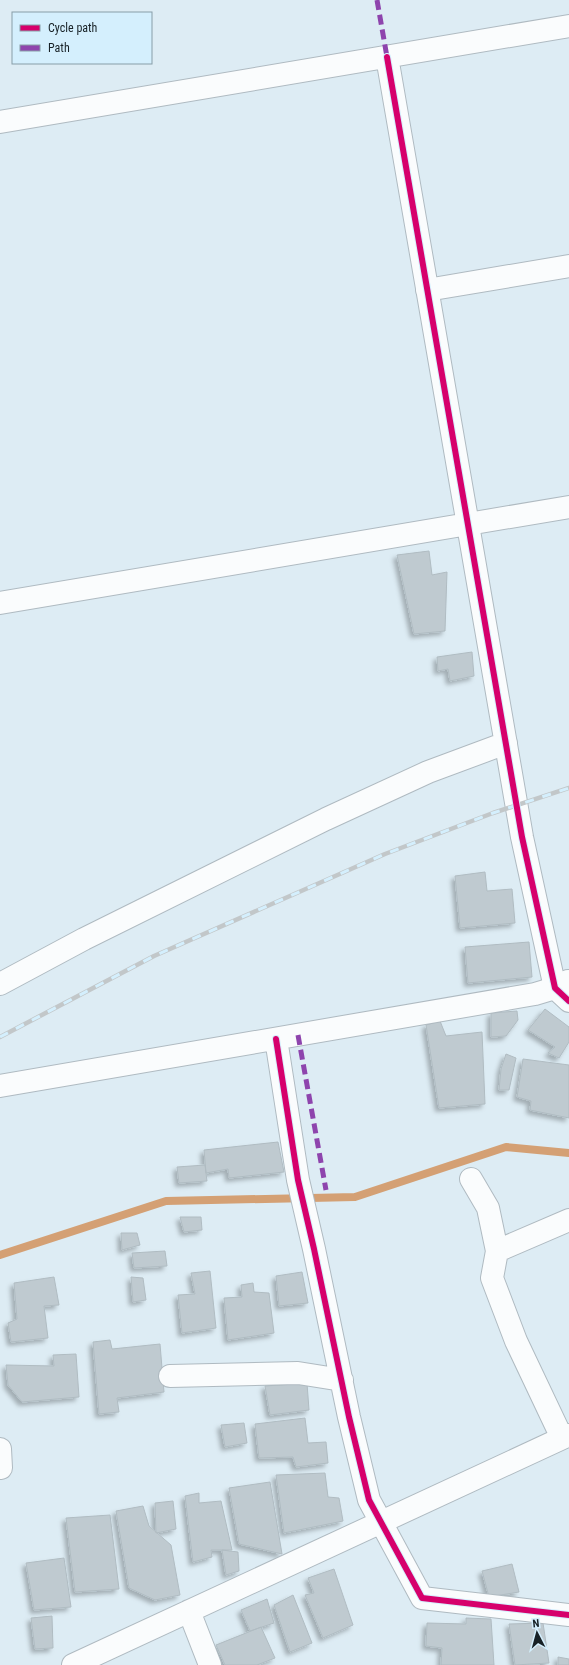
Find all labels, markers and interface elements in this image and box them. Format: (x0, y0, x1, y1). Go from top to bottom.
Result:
legend (12, 12, 152, 64)
text: Cycle path (48, 21, 98, 35)
text: Path (48, 41, 70, 55)
north arrow (517, 1613, 557, 1653)
text: N (532, 1617, 540, 1630)

